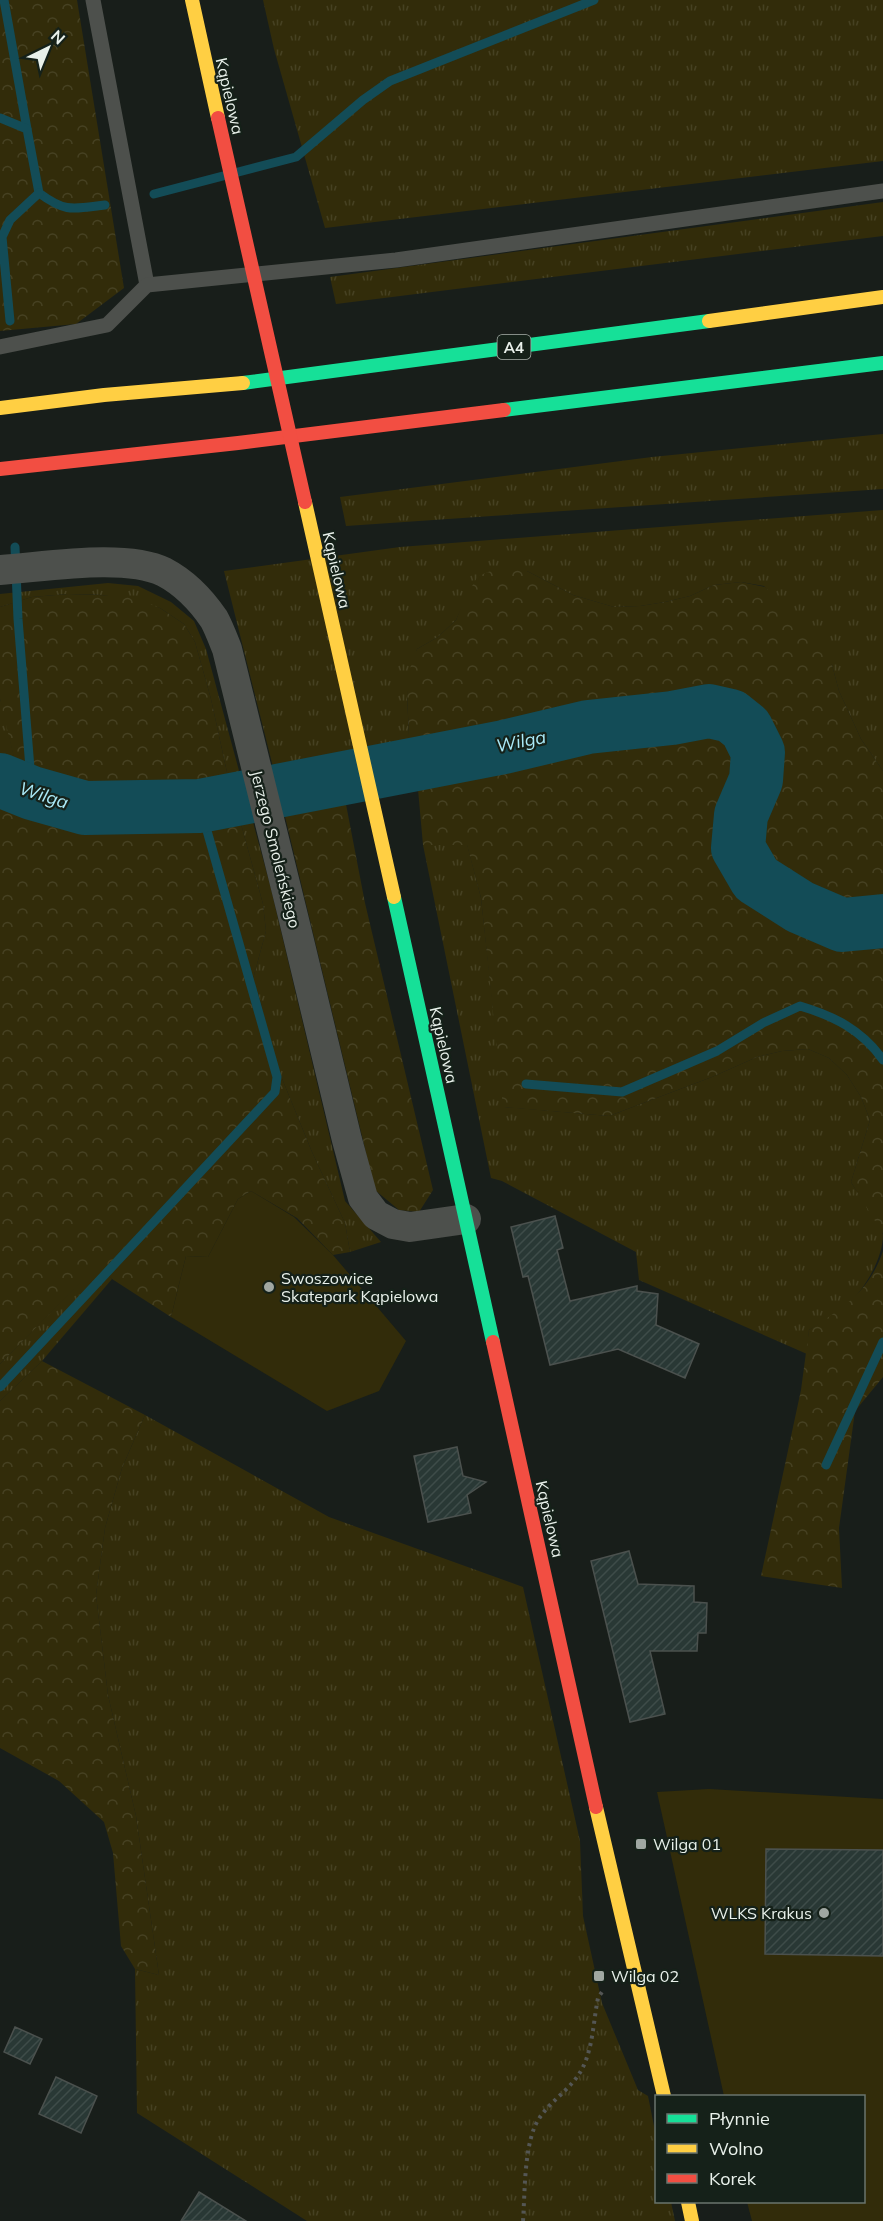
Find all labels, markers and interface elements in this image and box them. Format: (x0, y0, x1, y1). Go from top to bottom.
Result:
north arrow (18, 18, 78, 78)
text: N (47, 26, 69, 48)
street label: Kąpielowa (211, 56, 249, 136)
road number: A4 (498, 335, 530, 359)
street label: Kąpielowa (318, 530, 356, 610)
water label: Wilga (494, 725, 548, 757)
street label: Jerzego Smoleńskiego (247, 768, 305, 930)
water label: Wilga (17, 776, 72, 814)
street label: Kąpielowa (425, 1005, 463, 1085)
place label: Swoszowice Skatepark Kąpielowa (281, 1268, 438, 1306)
marker: Swoszowice Skatepark Kąpielowa (262, 1280, 276, 1294)
street label: Kąpielowa (531, 1479, 569, 1559)
place label: Wilga 01 (653, 1834, 721, 1854)
marker: Wilga 01 (634, 1837, 648, 1851)
place label: WLKS Krakus (711, 1903, 812, 1923)
marker: WLKS Krakus (817, 1906, 831, 1920)
place label: Wilga 02 (611, 1966, 679, 1986)
marker: Wilga 02 (592, 1969, 606, 1983)
legend (655, 2095, 865, 2203)
text: Płynnie (709, 2107, 770, 2130)
text: Wolno (709, 2137, 763, 2160)
text: Korek (709, 2167, 757, 2190)

